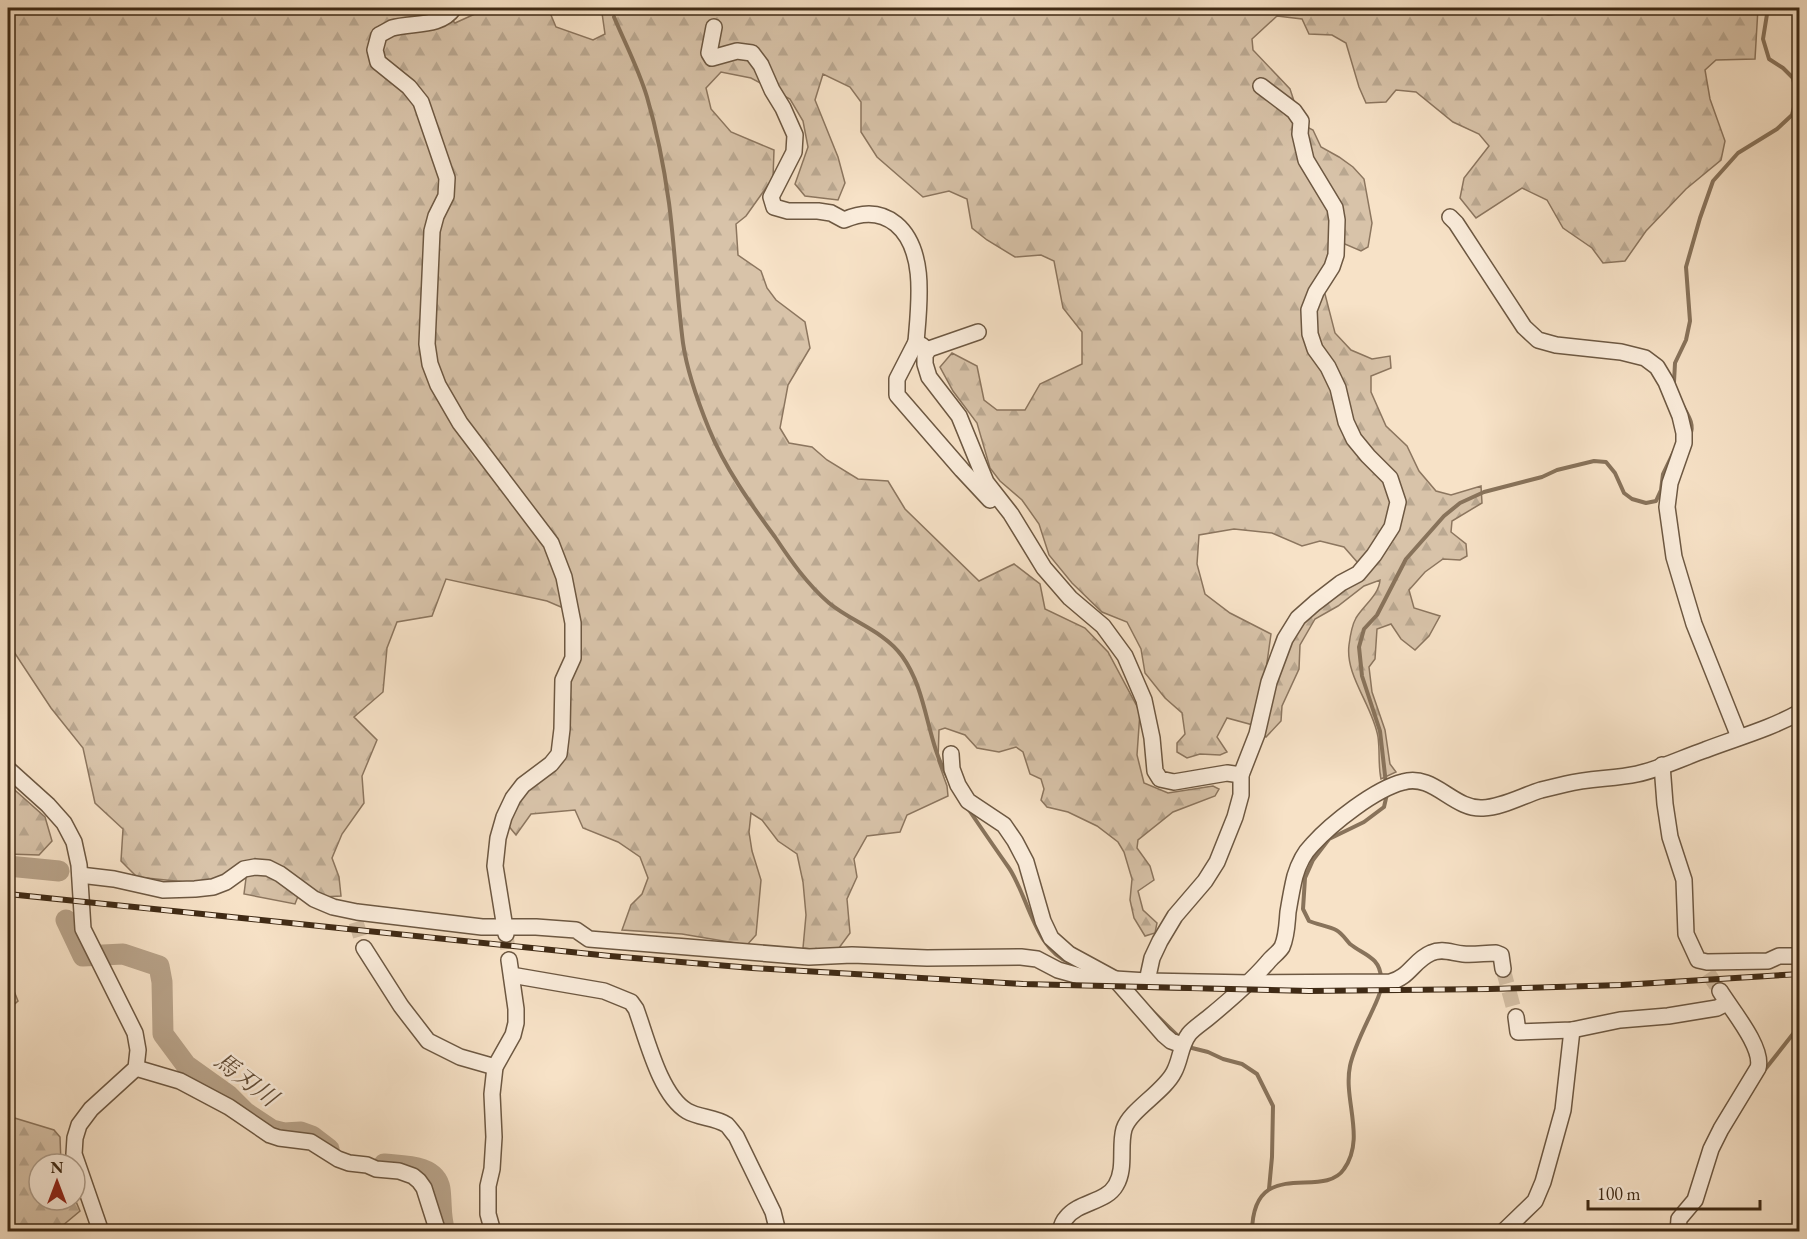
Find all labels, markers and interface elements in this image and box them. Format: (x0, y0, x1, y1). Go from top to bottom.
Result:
water label: 馬刃川 (208, 1045, 286, 1115)
north arrow (27, 1152, 87, 1212)
text: N (51, 1157, 64, 1178)
scale bar (1588, 1173, 1760, 1211)
text: 100 m (1597, 1182, 1641, 1205)

